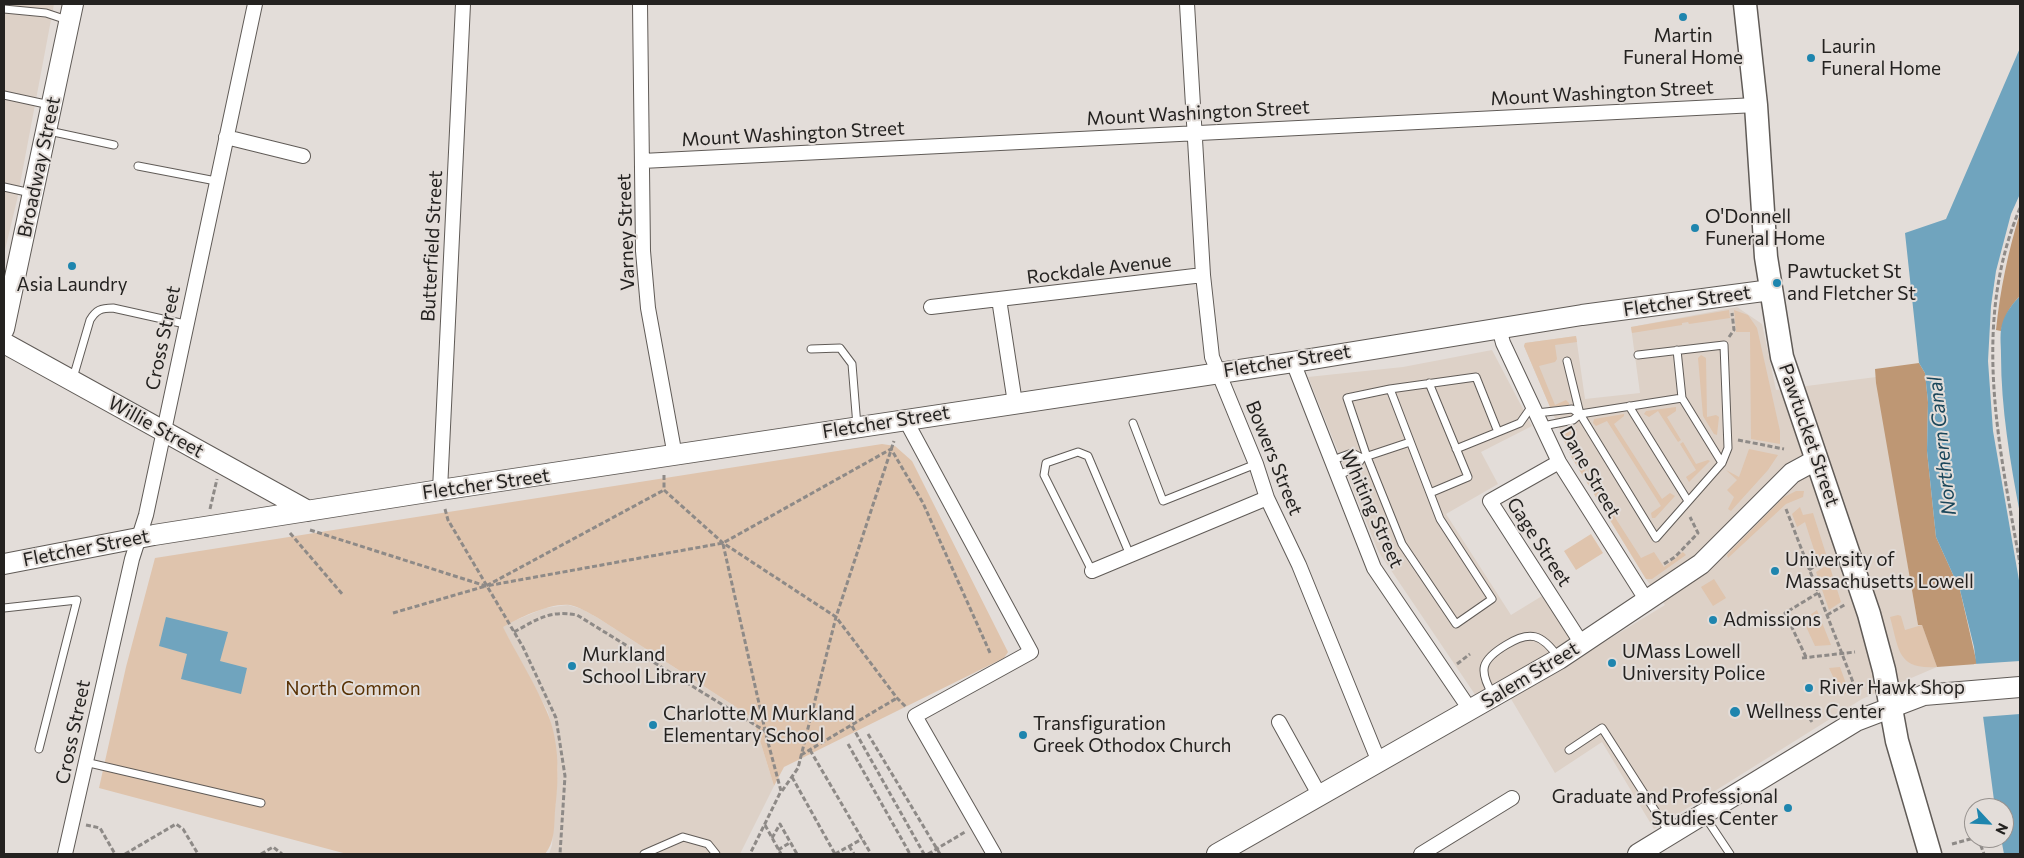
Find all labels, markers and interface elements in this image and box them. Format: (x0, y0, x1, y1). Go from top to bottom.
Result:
marker: Martin Funeral Home (1677, 11, 1689, 23)
place label: Martin Funeral Home (1623, 25, 1743, 69)
place label: Laurin Funeral Home (1821, 36, 1941, 80)
marker: Laurin Funeral Home (1805, 52, 1817, 64)
street label: Mount Washington Street (1490, 76, 1714, 110)
street label: Broadway Street (13, 94, 65, 240)
street label: Mount Washington Street (1086, 96, 1310, 130)
street label: Mount Washington Street (681, 117, 905, 151)
street label: Butterfield Street (417, 170, 447, 322)
street label: Varney Street (613, 173, 639, 291)
place label: O'Donnell Funeral Home (1705, 206, 1825, 250)
marker: O'Donnell Funeral Home (1689, 222, 1701, 234)
street label: Rockdale Avenue (1025, 249, 1173, 289)
marker: Asia Laundry (66, 260, 78, 272)
place label: Pawtucket St and Fletcher St (1787, 261, 1916, 305)
place label: Asia Laundry (17, 274, 127, 296)
marker: Pawtucket St and Fletcher St (1771, 277, 1783, 289)
street label: Fletcher Street (1622, 281, 1752, 321)
street label: Cross Street (141, 284, 185, 392)
street label: Fletcher Street (1222, 340, 1352, 382)
street label: Pawtucket Street (1774, 361, 1844, 509)
water label: Northern Canal (1923, 375, 1961, 517)
street label: Willie Street (104, 391, 208, 463)
street label: Bowers Street (1241, 397, 1307, 519)
street label: Fletcher Street (821, 401, 951, 443)
street label: Dane Street (1555, 422, 1625, 522)
street label: Whiting Street (1336, 447, 1408, 571)
street label: Fletcher Street (421, 464, 551, 504)
street label: Gage Street (1502, 493, 1576, 591)
street label: Fletcher Street (21, 525, 151, 571)
place label: University of Massachusetts Lowell (1785, 549, 1974, 593)
marker: University of Massachusetts Lowell (1769, 565, 1781, 577)
place label: Admissions (1723, 609, 1821, 631)
marker: Admissions (1707, 614, 1719, 626)
street label: Salem Street (1477, 637, 1583, 713)
place label: UMass Lowell University Police (1622, 641, 1765, 685)
place label: Murkland School Library (582, 644, 706, 688)
marker: UMass Lowell University Police (1606, 657, 1618, 669)
marker: Murkland School Library (566, 660, 578, 672)
place label: River Hawk Shop (1819, 677, 1965, 699)
street label: Cross Street (51, 678, 95, 786)
park label: North Common (285, 678, 421, 700)
marker: River Hawk Shop (1803, 682, 1815, 694)
place label: Wellness Center (1746, 701, 1885, 723)
place label: Charlotte M Murkland Elementary School (663, 703, 855, 747)
marker: Wellness Center (1728, 705, 1742, 719)
place label: Transfiguration Greek Othodox Church (1033, 713, 1231, 757)
marker: Charlotte M Murkland Elementary School (647, 719, 659, 731)
marker: Transfiguration Greek Othodox Church (1017, 729, 1029, 741)
place label: Graduate and Professional Studies Center (1552, 786, 1778, 830)
north arrow (1964, 798, 2014, 848)
marker: Graduate and Professional Studies Center (1782, 802, 1794, 814)
text: N (1992, 821, 2012, 837)

